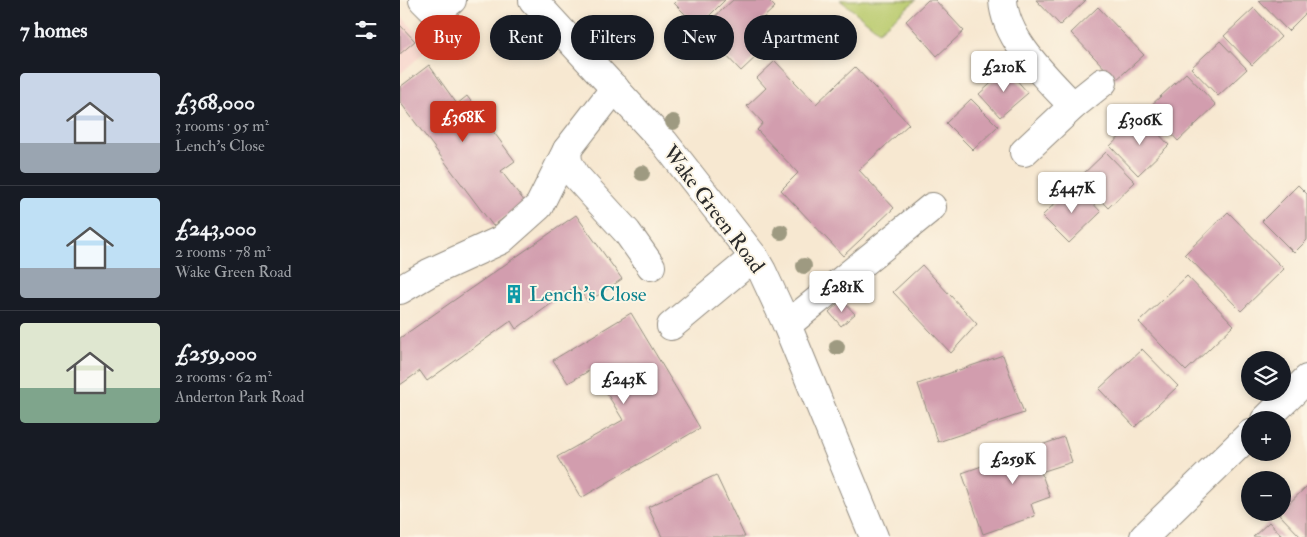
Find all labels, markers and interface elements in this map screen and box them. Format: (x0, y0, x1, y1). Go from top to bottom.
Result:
chip: Buy (415, 15, 480, 60)
chip: Rent (490, 15, 561, 60)
chip: Filters (571, 15, 654, 60)
chip: New (664, 15, 734, 60)
chip: Apartment (744, 15, 857, 60)
icon: filters (352, 16, 380, 44)
text: 7 homes (20, 17, 87, 44)
pin: £210K (969, 51, 1039, 93)
text: £210K (982, 57, 1026, 77)
text: £368,000 (175, 89, 255, 116)
icon: home (60, 93, 120, 153)
pin: £368K (428, 100, 498, 143)
pin: £306K (1105, 104, 1175, 146)
text: £368K (441, 107, 485, 127)
text: £306K (1118, 110, 1162, 130)
text: 3 rooms · 95 m² (175, 116, 269, 136)
text: Lench's Close (175, 136, 265, 156)
street label: Wake Green Road (656, 139, 771, 279)
pin: £447K (1037, 172, 1107, 214)
text: £447K (1049, 178, 1095, 198)
text: £243,000 (175, 215, 256, 242)
icon: home (60, 218, 120, 278)
text: 2 rooms · 78 m² (175, 242, 271, 262)
text: Wake Green Road (175, 262, 292, 282)
pin: £281K (807, 270, 877, 313)
text: £281K (820, 277, 864, 297)
place label: Lench's Close (529, 281, 647, 308)
building icon: Lench's Close (503, 283, 525, 305)
text: £259,000 (175, 340, 257, 367)
icon: home (60, 343, 120, 403)
map controls (1241, 351, 1291, 521)
button: layers (1241, 351, 1291, 401)
pin: £243K (589, 362, 659, 405)
text: 2 rooms · 62 m² (175, 367, 272, 387)
text: £243K (602, 369, 646, 389)
text: Anderton Park Road (175, 387, 304, 407)
button: + (1241, 411, 1291, 461)
pin: £259K (978, 442, 1048, 485)
text: £259K (990, 449, 1036, 469)
button: − (1241, 471, 1291, 521)

